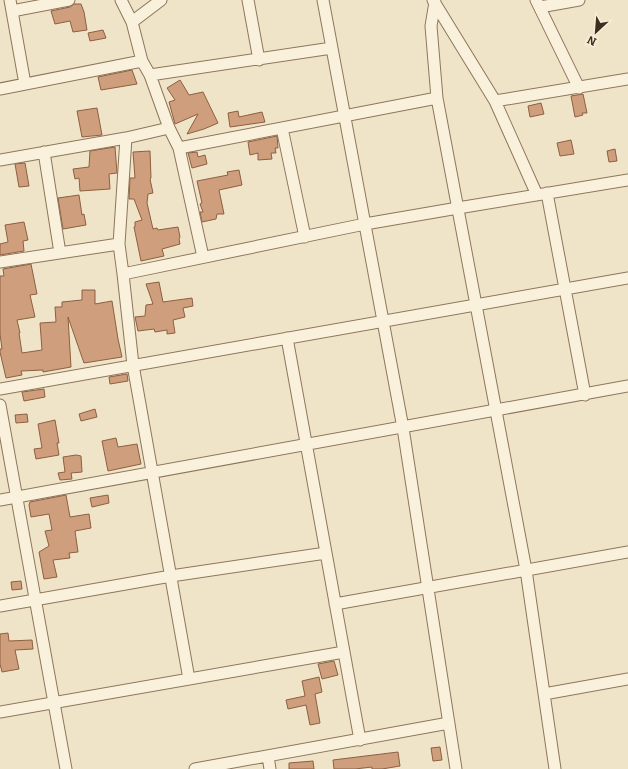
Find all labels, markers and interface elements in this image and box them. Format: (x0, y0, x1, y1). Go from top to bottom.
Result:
north arrow (576, 12, 616, 52)
text: N (585, 33, 599, 48)

